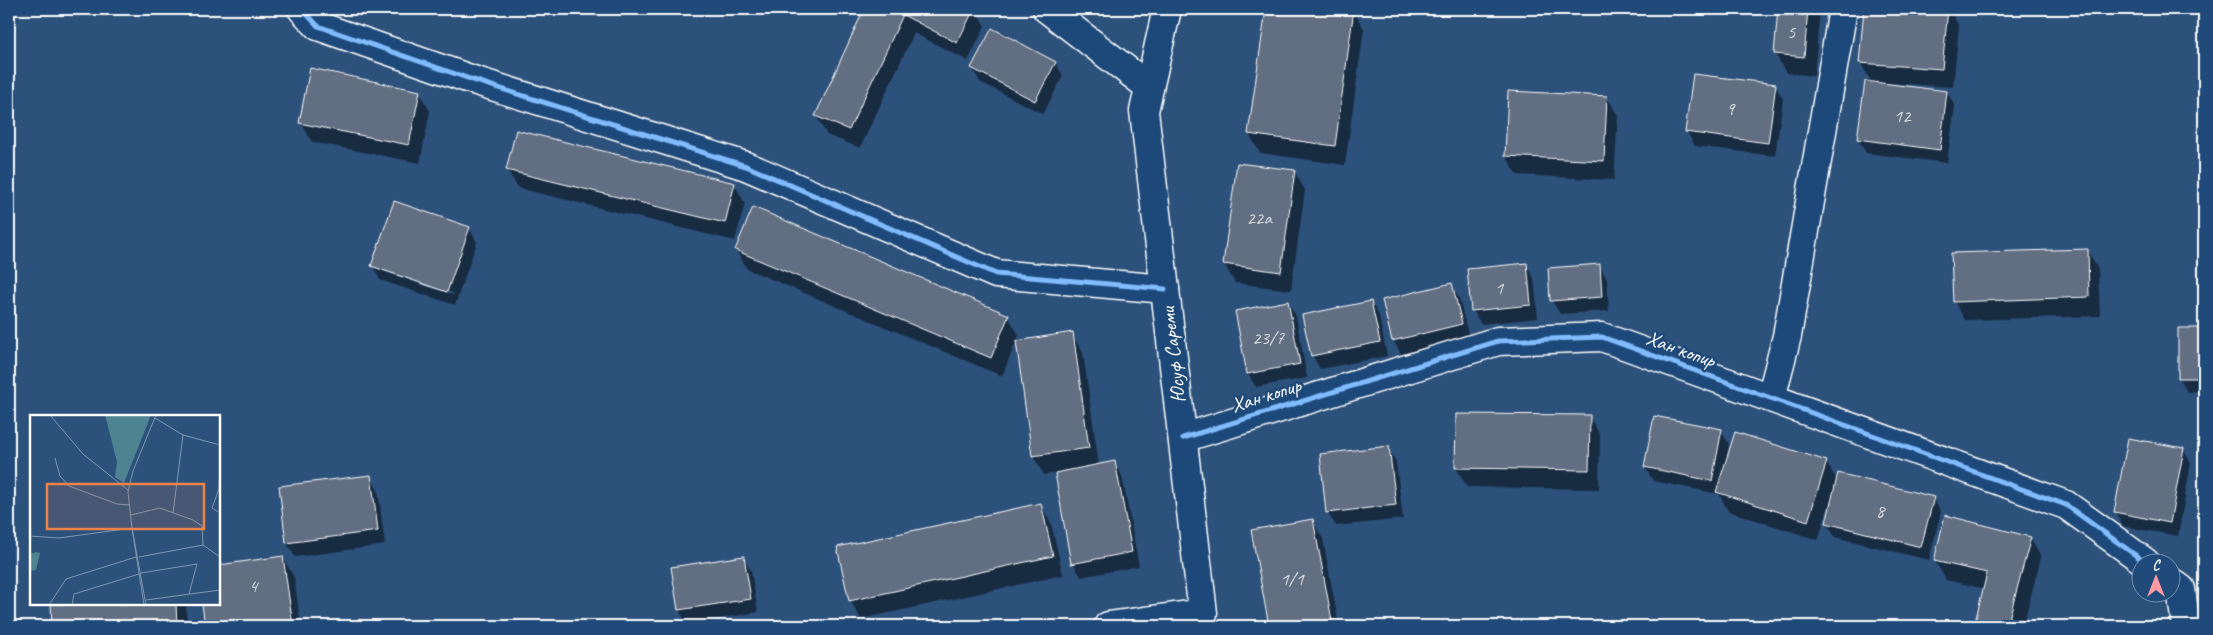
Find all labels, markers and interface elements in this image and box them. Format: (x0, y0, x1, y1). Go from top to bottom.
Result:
house number: 5 (1787, 20, 1797, 44)
house number: 9 (1726, 97, 1736, 121)
house number: 12 (1893, 104, 1912, 128)
house number: 22а (1246, 206, 1273, 230)
house number: 1 (1495, 276, 1505, 300)
street label: Юсуф Сареми (1154, 304, 1192, 404)
street label: Хан копир (1643, 325, 1720, 374)
house number: 23/7 (1252, 326, 1285, 350)
street label: Хан копир (1228, 372, 1305, 418)
inset map (30, 415, 220, 605)
house number: 8 (1876, 499, 1887, 523)
north arrow (2130, 552, 2180, 602)
text: С (2153, 557, 2162, 574)
house number: 1/1 (1280, 567, 1305, 591)
house number: 4 (249, 574, 260, 598)

